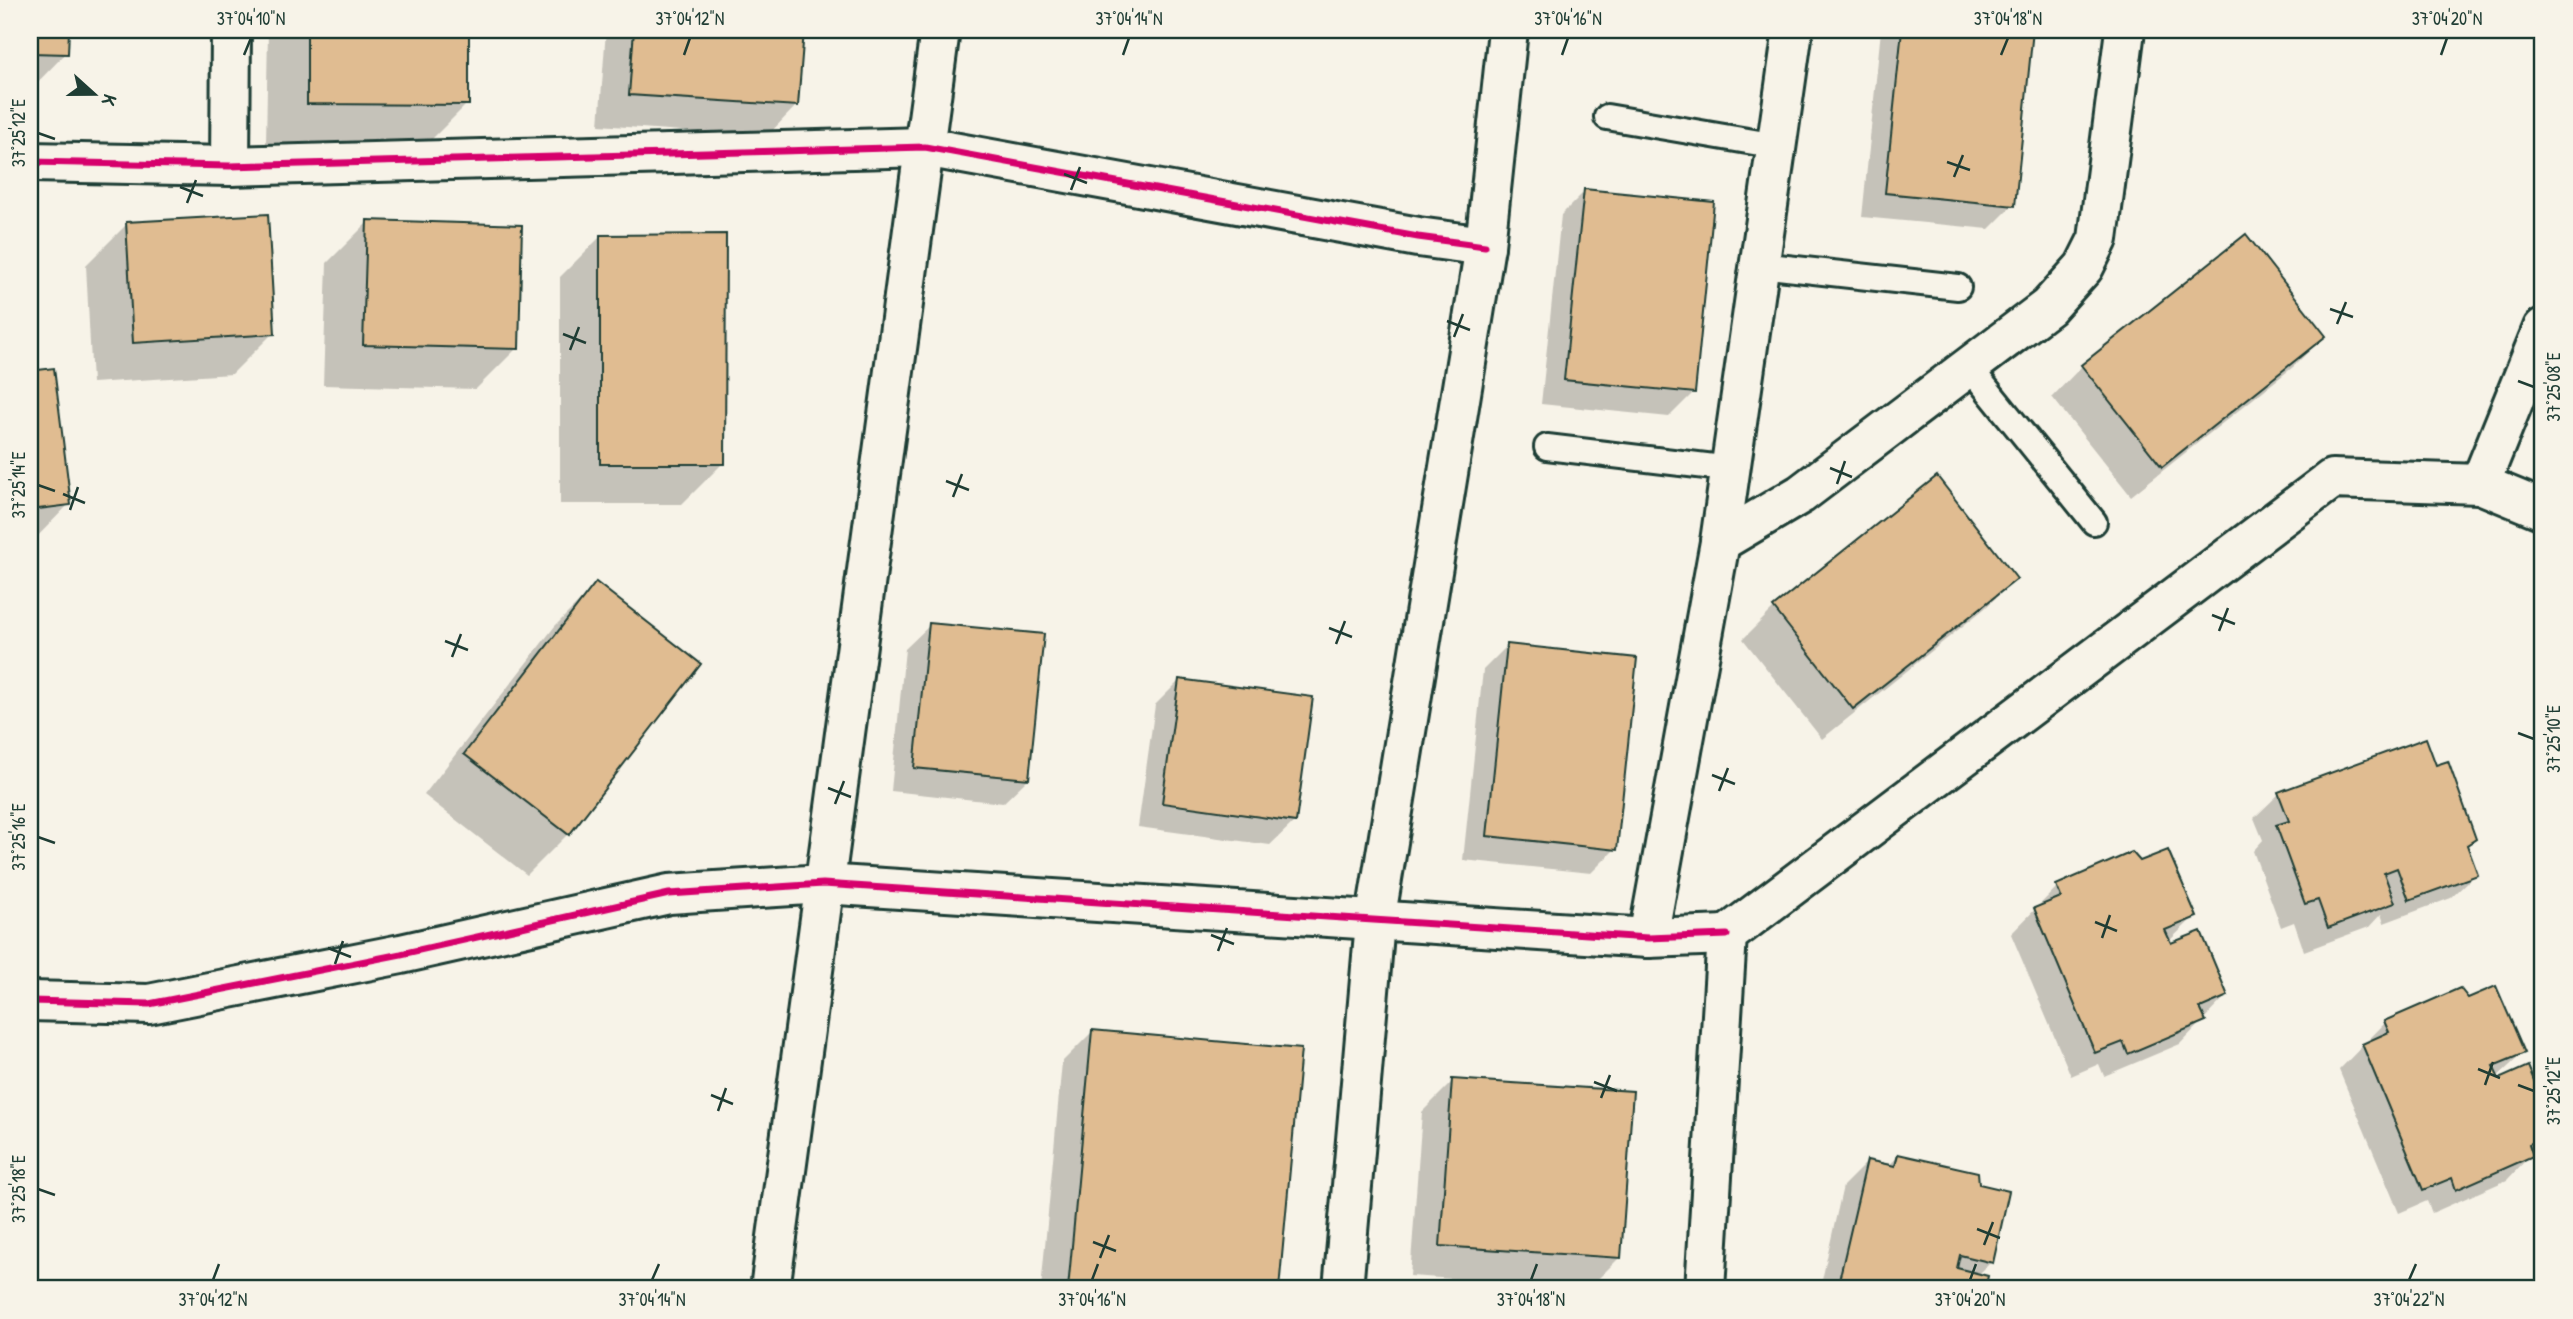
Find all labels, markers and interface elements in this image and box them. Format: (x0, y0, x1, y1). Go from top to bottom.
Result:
text: 37°04'10"N (217, 6, 285, 31)
text: 37°04'12"N (656, 6, 724, 31)
text: 37°04'14"N (1095, 6, 1163, 31)
text: 37°04'16"N (1534, 6, 1602, 31)
text: 37°04'18"N (1974, 6, 2042, 31)
text: 37°04'20"N (2412, 6, 2482, 31)
north arrow (60, 60, 130, 130)
text: K (96, 91, 124, 109)
text: 37°25'12"E (6, 99, 31, 167)
text: 37°25'08"E (2541, 352, 2566, 422)
text: 37°25'14"E (6, 452, 31, 518)
text: 37°25'10"E (2541, 705, 2566, 773)
text: 37°25'16"E (6, 803, 31, 871)
text: 37°25'12"E (2541, 1057, 2566, 1125)
text: 37°25'18"E (6, 1155, 31, 1223)
text: 37°04'12"N (179, 1287, 247, 1312)
text: 37°04'14"N (618, 1287, 686, 1312)
text: 37°04'16"N (1058, 1287, 1126, 1312)
text: 37°04'18"N (1497, 1287, 1565, 1312)
text: 37°04'20"N (1935, 1287, 2005, 1312)
text: 37°04'22"N (2374, 1287, 2444, 1312)

